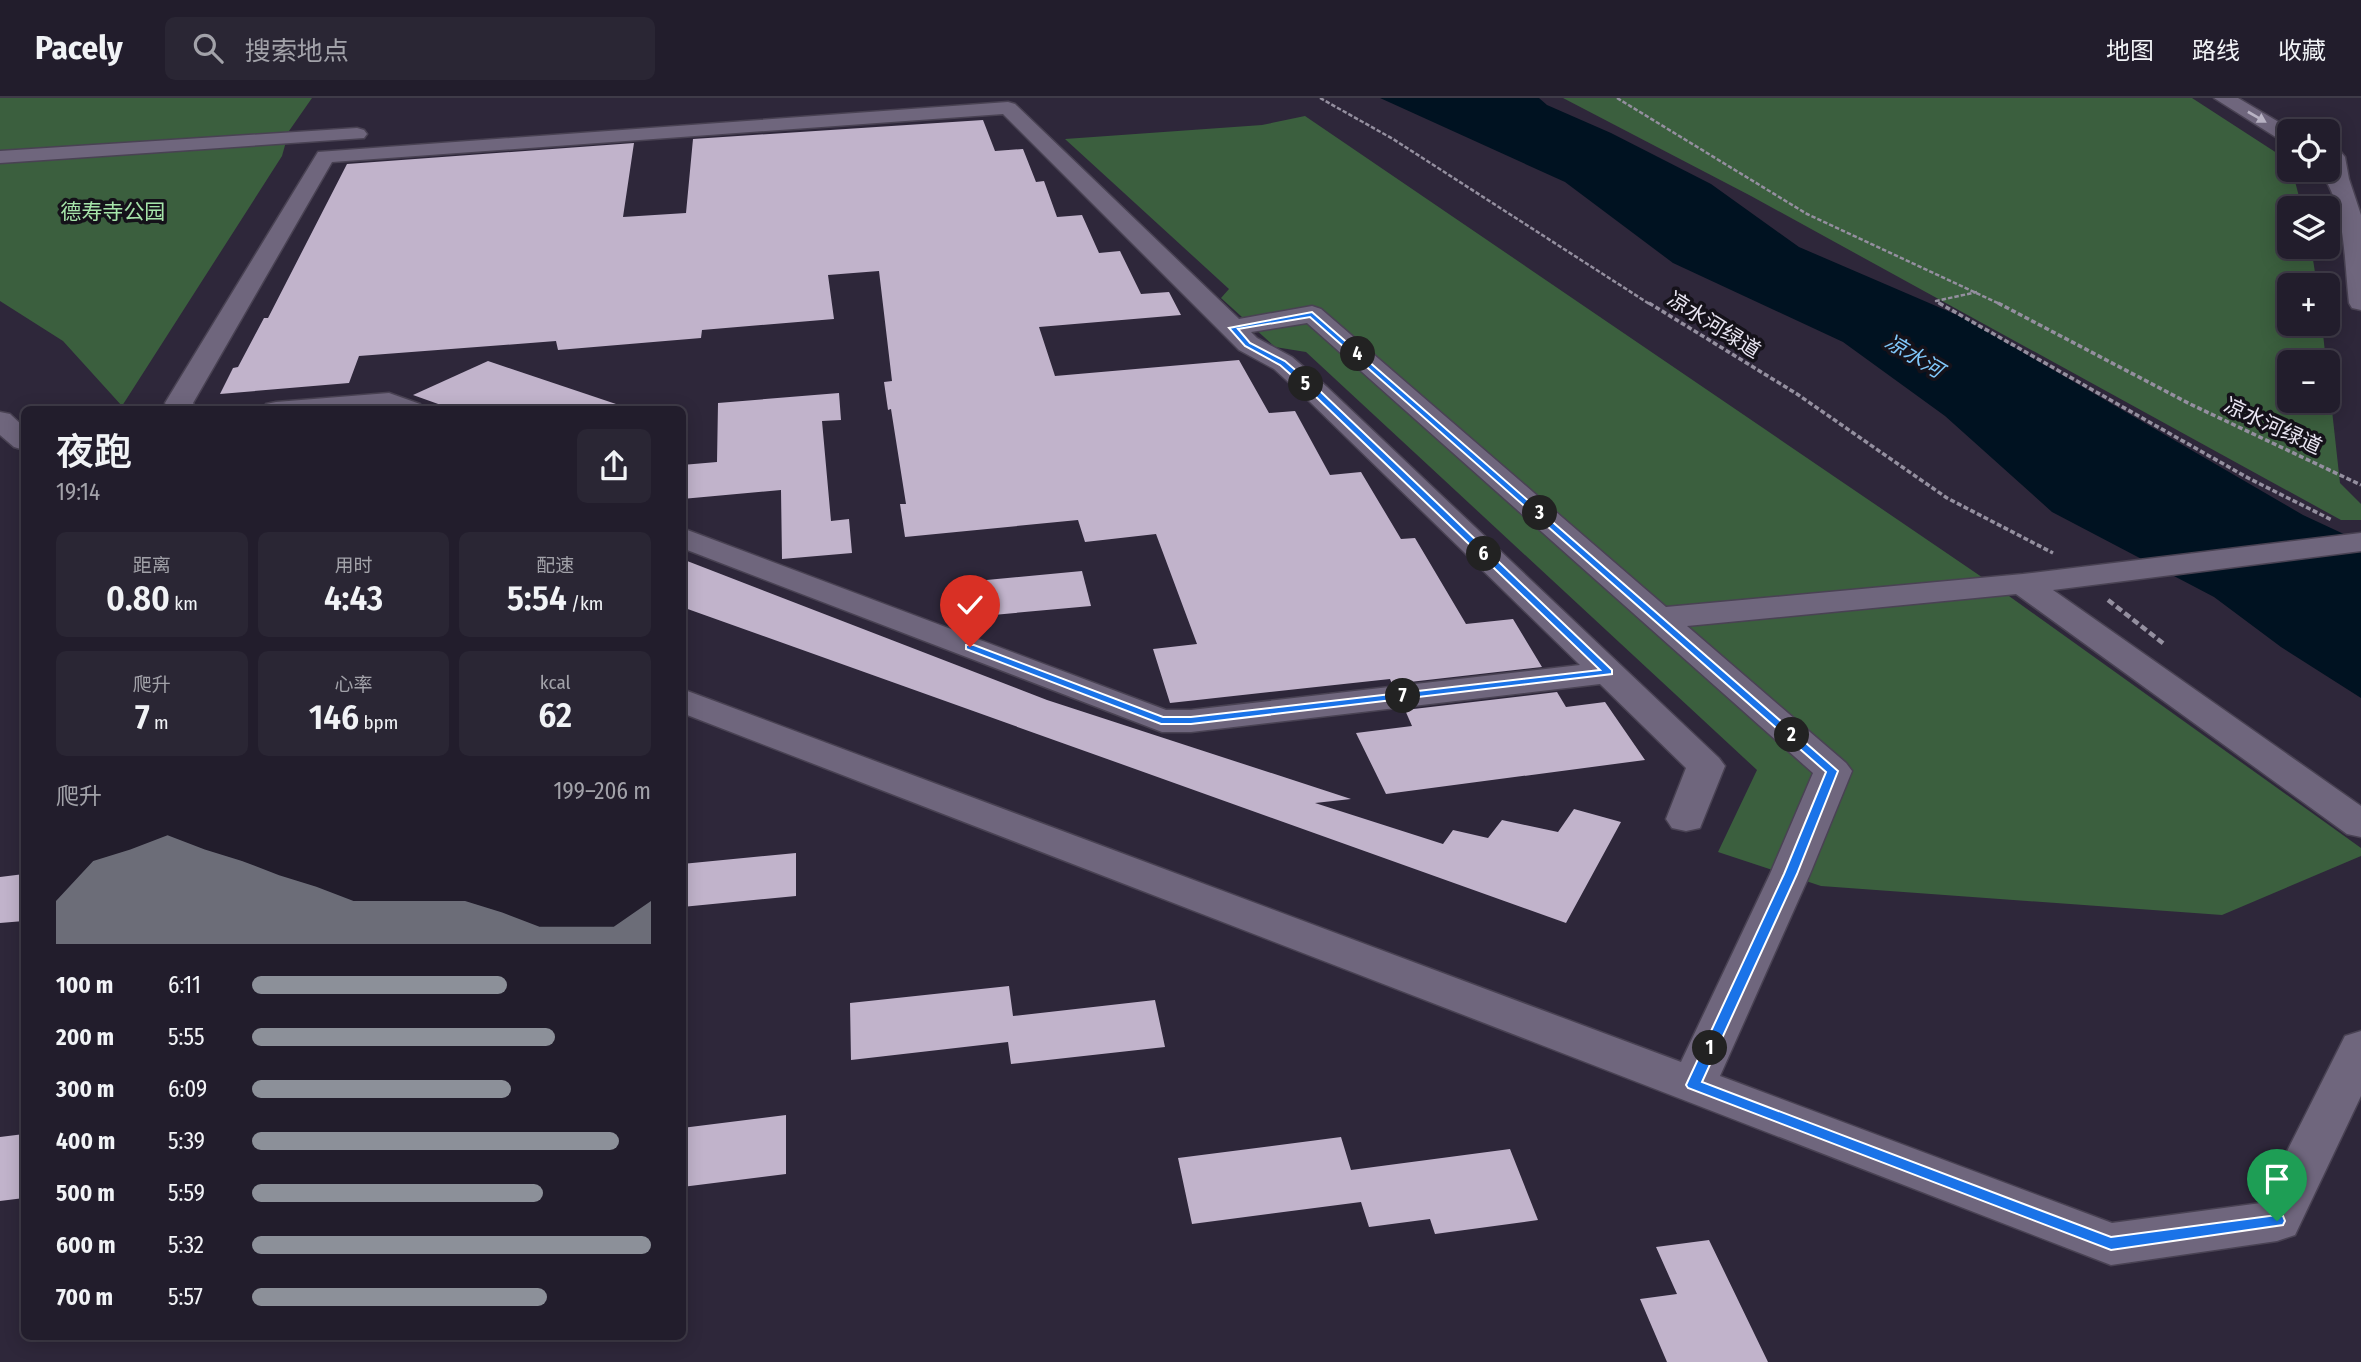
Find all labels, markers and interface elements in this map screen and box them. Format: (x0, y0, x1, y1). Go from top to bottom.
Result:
search box (165, 17, 655, 80)
text: Pacely (35, 28, 123, 68)
icon: search (189, 29, 227, 67)
text: 搜索地点 (245, 36, 349, 67)
text: 地图 (2106, 37, 2154, 65)
text: 路线 (2192, 37, 2240, 65)
text: 收藏 (2278, 37, 2326, 65)
one-way arrow (2247, 111, 2266, 123)
map controls (2277, 119, 2340, 413)
button: locate (2277, 119, 2340, 182)
button: layers (2277, 196, 2340, 259)
park label: 德寿寺公园 (61, 199, 166, 225)
button: + (2277, 273, 2340, 336)
street label: 凉水河绿道 (1663, 286, 1765, 364)
water label: 凉水河 (1880, 329, 1951, 385)
pin: 4 (1340, 336, 1376, 372)
text: 4 (1353, 342, 1362, 365)
button: − (2277, 350, 2340, 413)
pin: 5 (1288, 366, 1324, 402)
text: 5 (1301, 372, 1310, 395)
street label: 凉水河绿道 (2220, 392, 2326, 460)
text: 夜跑 (56, 429, 132, 475)
button: share (577, 429, 651, 503)
text: 19:14 (56, 478, 100, 506)
pin: 3 (1522, 496, 1558, 530)
text: 3 (1535, 501, 1544, 524)
pin: 6 (1466, 536, 1502, 572)
text: 6 (1479, 542, 1488, 565)
text: 距离 (133, 554, 171, 577)
text: 用时 (334, 554, 373, 577)
text: 配速 (536, 554, 574, 577)
pin (940, 575, 1000, 647)
text: 0.80 (106, 577, 170, 619)
text: 4:43 (324, 577, 383, 619)
text: 5:54 (507, 577, 567, 619)
icon: check (951, 586, 989, 624)
text: km (170, 592, 198, 615)
text: /km (567, 592, 603, 615)
text: kcal (540, 671, 571, 694)
text: 爬升 (133, 673, 171, 696)
text: 心率 (334, 673, 373, 696)
pin: 7 (1386, 678, 1420, 714)
text: 7 (1398, 684, 1407, 707)
text: 62 (538, 694, 572, 736)
text: 7 (135, 696, 150, 738)
text: 146 (309, 696, 359, 738)
text: m (150, 711, 169, 734)
text: bpm (359, 711, 398, 734)
pin: 2 (1774, 718, 1810, 752)
text: 2 (1787, 723, 1796, 746)
text: 199–206 m (554, 777, 651, 805)
text: 爬升 (56, 782, 102, 810)
text: 100 m (56, 971, 113, 999)
text: 6:11 (168, 971, 201, 999)
text: 200 m (56, 1023, 114, 1051)
text: 5:55 (168, 1023, 205, 1051)
pin: 1 (1692, 1030, 1728, 1066)
text: 1 (1705, 1036, 1714, 1059)
text: 300 m (56, 1075, 114, 1103)
text: 6:09 (168, 1075, 207, 1103)
text: 400 m (56, 1127, 115, 1155)
text: 5:39 (168, 1127, 205, 1155)
pin (2247, 1149, 2307, 1221)
icon: arrive (2258, 1160, 2296, 1198)
text: 500 m (56, 1179, 115, 1207)
text: 5:59 (168, 1179, 205, 1207)
text: 600 m (56, 1231, 115, 1259)
text: 5:32 (168, 1231, 204, 1259)
text: 700 m (56, 1283, 113, 1311)
text: 5:57 (168, 1283, 203, 1311)

